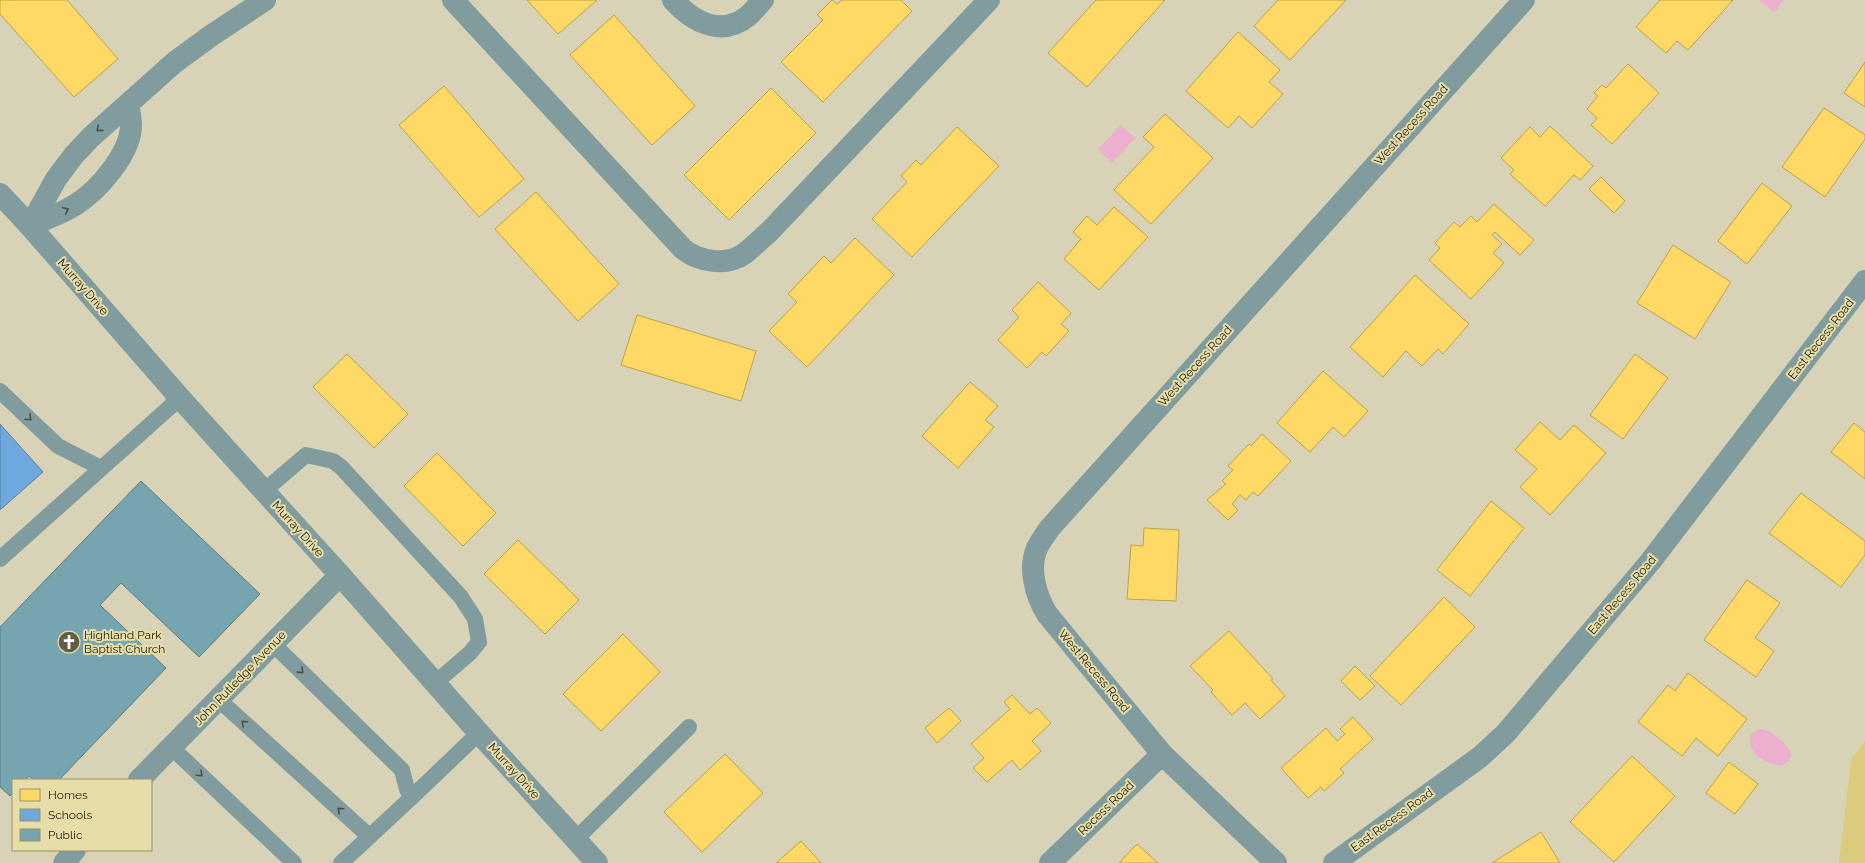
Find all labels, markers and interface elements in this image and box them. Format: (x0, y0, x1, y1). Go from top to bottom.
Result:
street label: West Recess Road (1371, 82, 1451, 168)
one-way arrow (96, 125, 104, 132)
one-way arrow (61, 207, 69, 215)
street label: Murray Drive (55, 256, 111, 318)
street label: East Recess Road (1785, 296, 1857, 382)
street label: West Recess Road (1155, 323, 1235, 409)
one-way arrow (24, 413, 31, 420)
street label: Murray Drive (269, 498, 327, 560)
street label: East Recess Road (1585, 553, 1659, 637)
street label: West Recess Road (1055, 627, 1133, 715)
place label: Highland Park Baptist Church (84, 628, 165, 656)
street label: John Rutledge Avenue (191, 628, 289, 728)
church icon: Highland Park Baptist Church (56, 629, 82, 655)
one-way arrow (296, 666, 304, 674)
one-way arrow (241, 720, 249, 727)
street label: Murray Drive (485, 740, 543, 802)
one-way arrow (195, 769, 203, 777)
street label: Recess Road (1075, 778, 1137, 838)
legend (12, 779, 152, 851)
street label: East Recess Road (1348, 785, 1436, 855)
text: Homes (48, 788, 88, 802)
one-way arrow (337, 807, 345, 815)
text: Schools (48, 808, 92, 822)
text: Public (48, 828, 83, 842)

